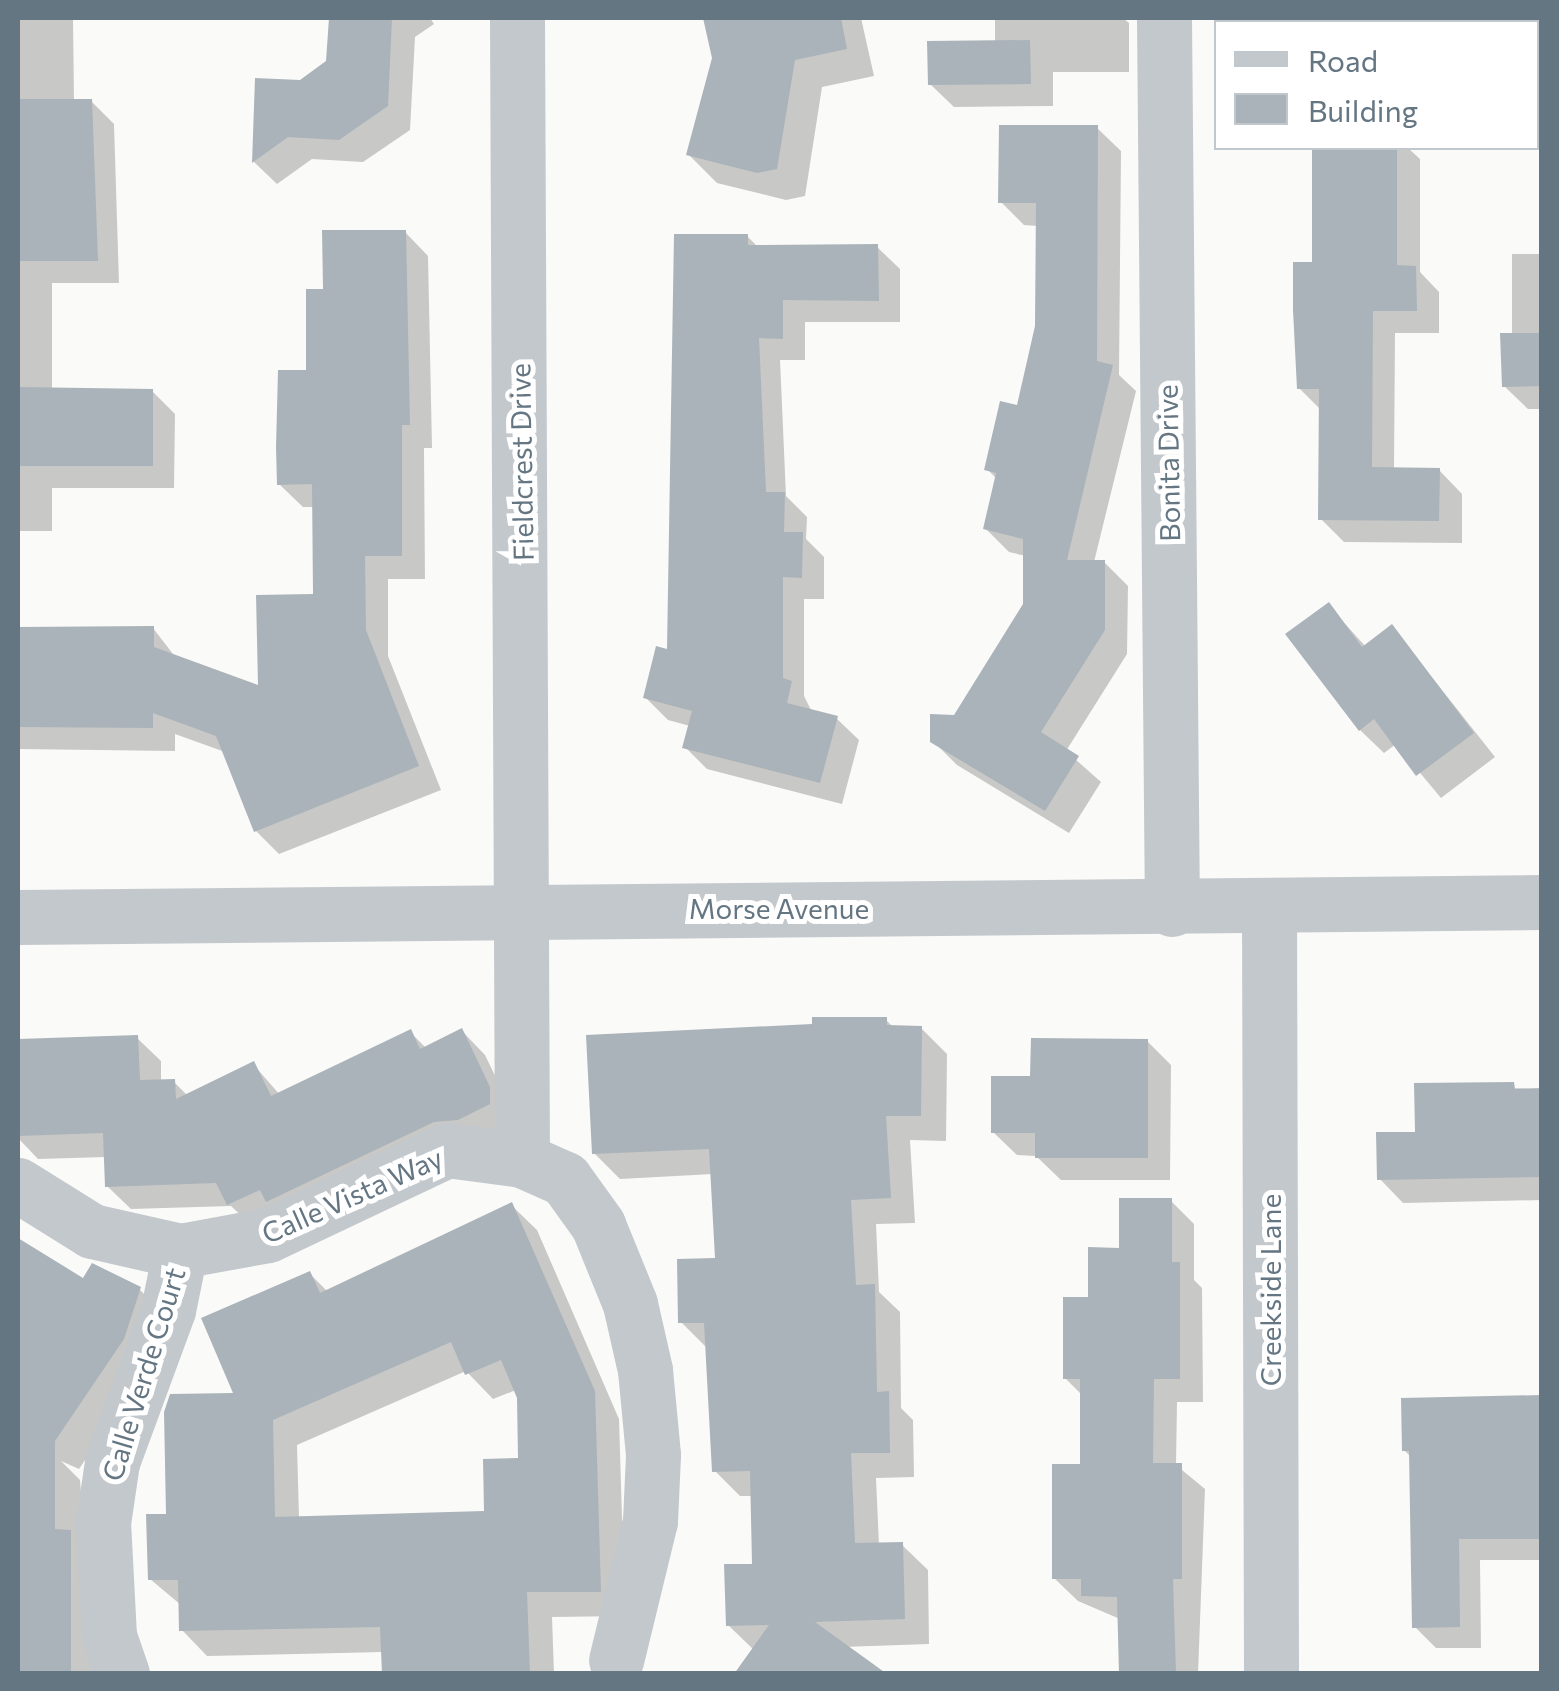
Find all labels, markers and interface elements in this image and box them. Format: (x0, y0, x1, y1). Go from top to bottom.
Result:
legend (1214, 20, 1539, 150)
text: Road (1308, 41, 1378, 78)
text: Building (1308, 91, 1418, 128)
street label: Fieldcrest Drive (502, 363, 540, 561)
street label: Bonita Drive (1150, 384, 1186, 542)
street label: Morse Avenue (689, 891, 869, 925)
street label: Calle Vista Way (256, 1140, 448, 1250)
street label: Creekside Lane (1253, 1194, 1287, 1386)
street label: Calle Verde Court (95, 1263, 191, 1485)

